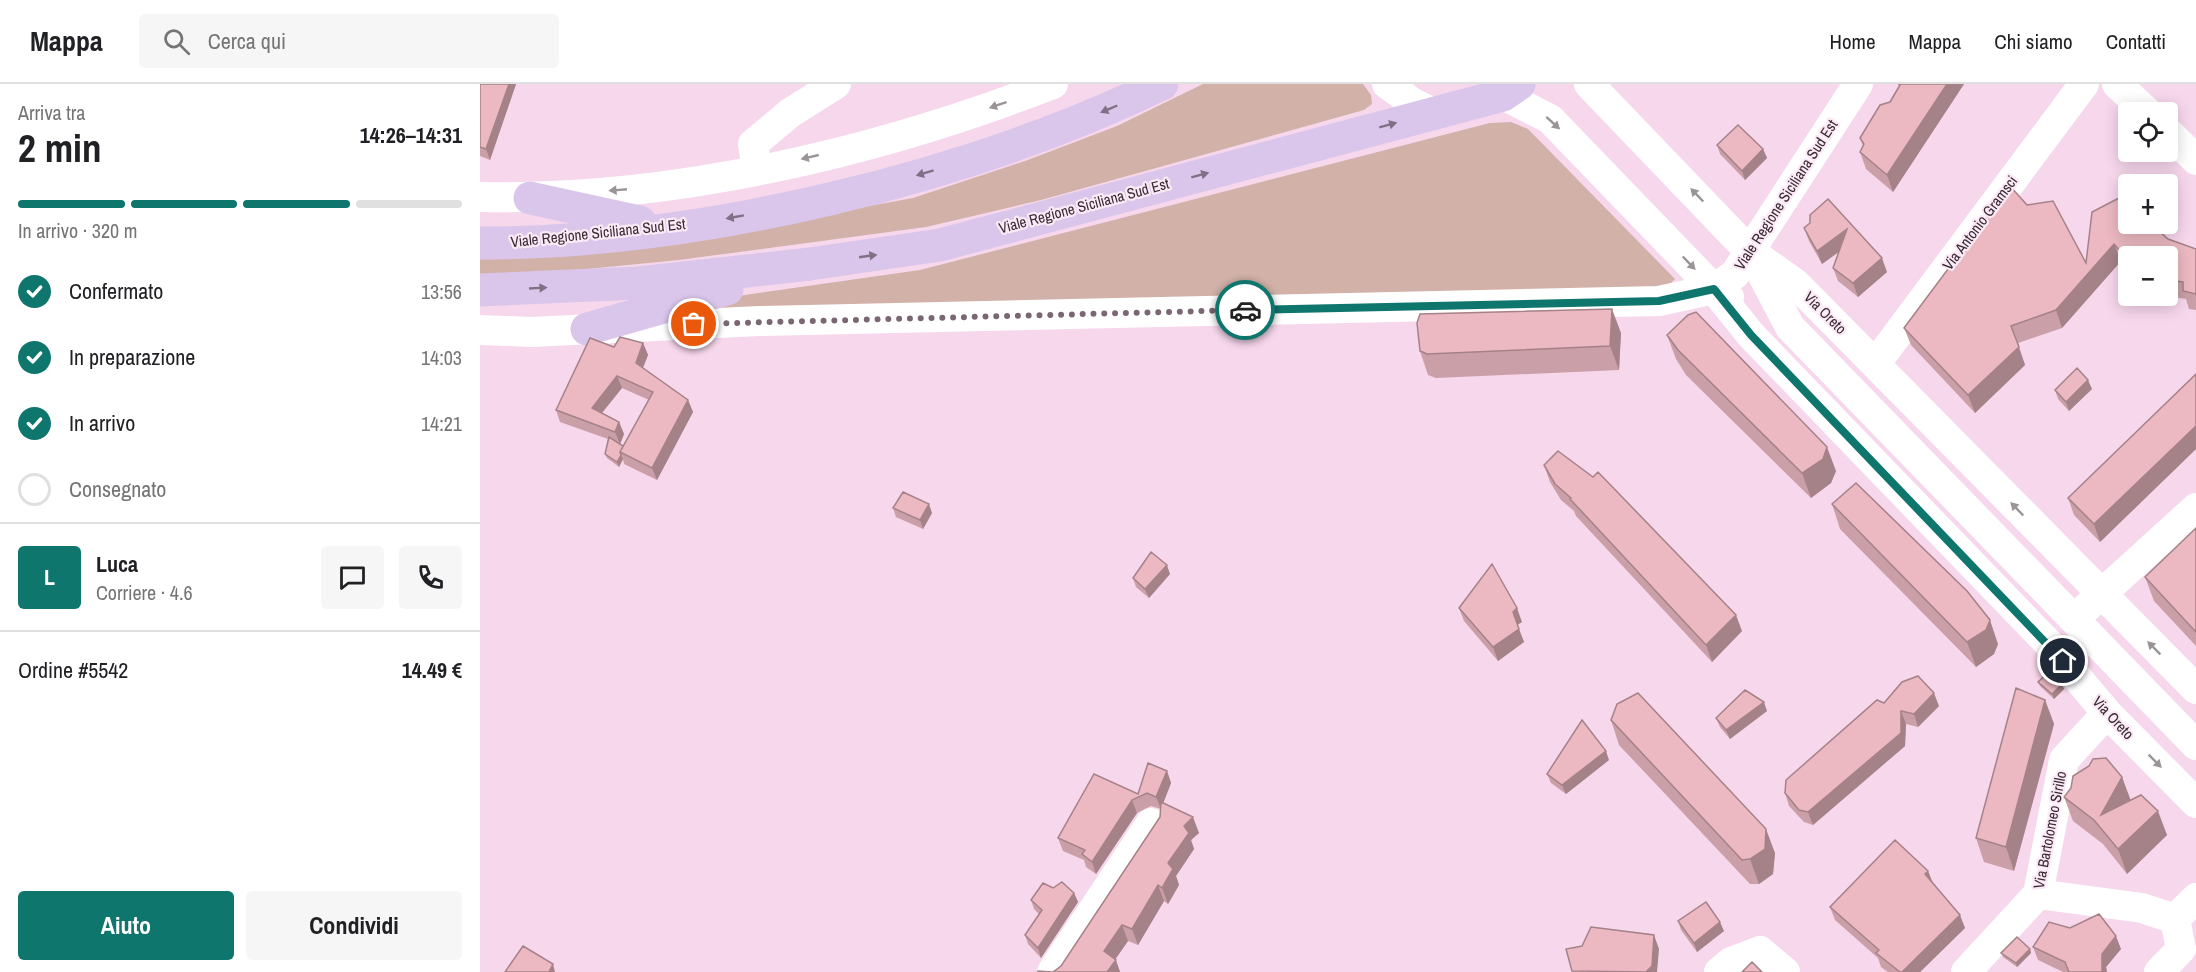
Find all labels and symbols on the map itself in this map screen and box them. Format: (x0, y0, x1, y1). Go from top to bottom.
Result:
one-way arrow (989, 100, 1007, 110)
one-way arrow (1099, 104, 1117, 114)
street label: Viale Regione Siciliana Sud Est (1729, 115, 1843, 274)
one-way arrow (1546, 116, 1561, 130)
one-way arrow (1379, 119, 1397, 129)
one-way arrow (801, 153, 820, 163)
one-way arrow (916, 169, 934, 178)
one-way arrow (1191, 170, 1209, 179)
street label: Via Antonio Gramsci (1937, 171, 2022, 274)
street label: Viale Regione Siciliana Sud Est (996, 173, 1172, 238)
one-way arrow (609, 185, 628, 195)
one-way arrow (1690, 188, 1704, 202)
one-way arrow (725, 212, 744, 221)
street label: Viale Regione Siciliana Sud Est (510, 213, 687, 252)
one-way arrow (858, 252, 877, 261)
one-way arrow (1682, 256, 1696, 271)
courier (1215, 280, 1275, 340)
one-way arrow (529, 284, 548, 293)
street label: Via Oreto (1799, 287, 1851, 339)
pin (668, 298, 719, 349)
one-way arrow (2011, 502, 2025, 516)
pin (2037, 635, 2088, 686)
one-way arrow (2148, 641, 2162, 655)
street label: Via Oreto (2088, 691, 2139, 744)
one-way arrow (2147, 754, 2161, 768)
street label: Via Bartolomeo Sirillo (2028, 769, 2071, 891)

